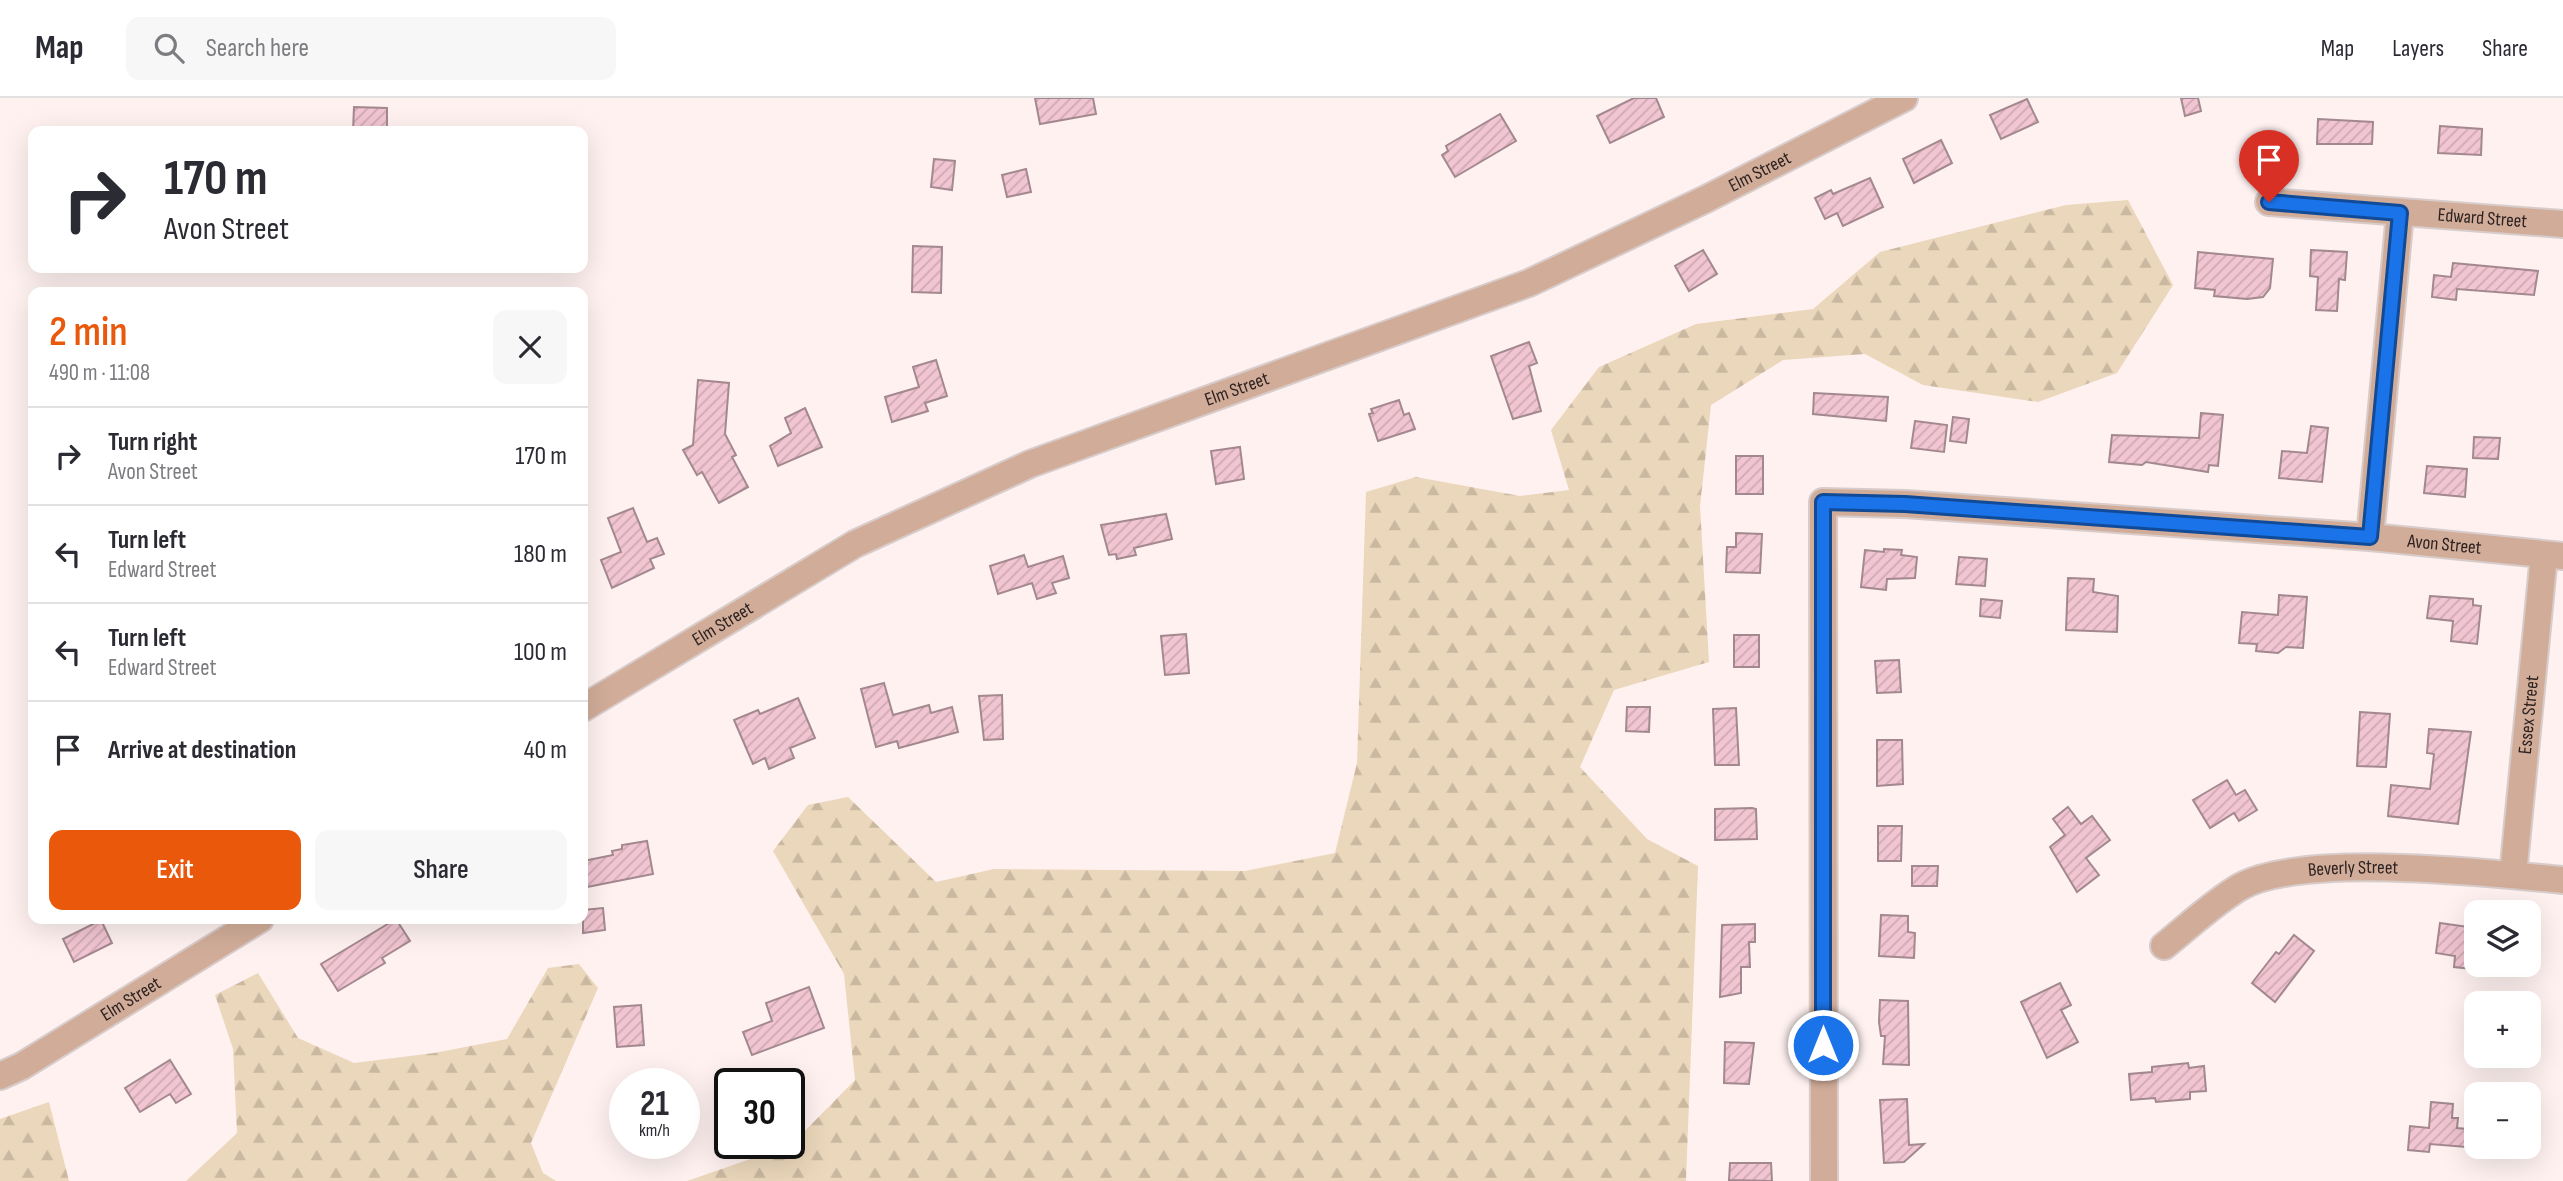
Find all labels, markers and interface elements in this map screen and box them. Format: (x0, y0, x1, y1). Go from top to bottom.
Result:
search box (126, 17, 616, 80)
text: Map (35, 28, 84, 68)
icon: search (150, 29, 188, 67)
text: Search here (206, 33, 309, 64)
text: Map (2321, 34, 2354, 63)
text: Layers (2392, 34, 2444, 63)
text: Share (2482, 34, 2528, 63)
pin (2239, 130, 2299, 202)
icon: arrive (2250, 141, 2288, 179)
street label: Elm Street (1725, 146, 1795, 197)
text: 170 m (164, 150, 268, 209)
icon: right (49, 154, 140, 245)
street label: Edward Street (2437, 203, 2528, 233)
text: Avon Street (164, 210, 289, 249)
text: 2 min (49, 307, 128, 358)
button: close (493, 310, 567, 384)
text: 490 m · 11:08 (49, 359, 150, 387)
street label: Elm Street (1201, 367, 1272, 411)
text: Turn right (108, 427, 197, 458)
icon: right (49, 437, 87, 475)
text: 170 m (515, 441, 567, 472)
text: Avon Street (108, 458, 198, 486)
text: Turn left (108, 525, 186, 556)
street label: Avon Street (2405, 529, 2483, 559)
icon: left (49, 535, 87, 573)
text: 180 m (514, 539, 567, 570)
text: Edward Street (108, 556, 216, 584)
street label: Elm Street (688, 597, 757, 651)
text: Turn left (108, 623, 186, 654)
icon: left (49, 633, 87, 671)
text: 100 m (514, 637, 567, 668)
text: Edward Street (108, 654, 216, 682)
street label: Essex Street (2513, 674, 2544, 755)
icon: arrive (49, 731, 87, 769)
text: Arrive at destination (108, 735, 296, 766)
text: 40 m (524, 735, 567, 766)
button: Exit (49, 830, 301, 910)
button: Share (315, 830, 567, 910)
street label: Beverly Street (2307, 856, 2399, 881)
map controls (2464, 900, 2541, 1159)
button: layers (2464, 900, 2541, 977)
street label: Elm Street (96, 971, 165, 1026)
button: + (2464, 991, 2541, 1068)
position arrow (1786, 1008, 1860, 1082)
speed limit sign: 30 (714, 1068, 805, 1159)
button: − (2464, 1082, 2541, 1159)
text: 21 (640, 1083, 669, 1126)
text: km/h (639, 1120, 670, 1141)

